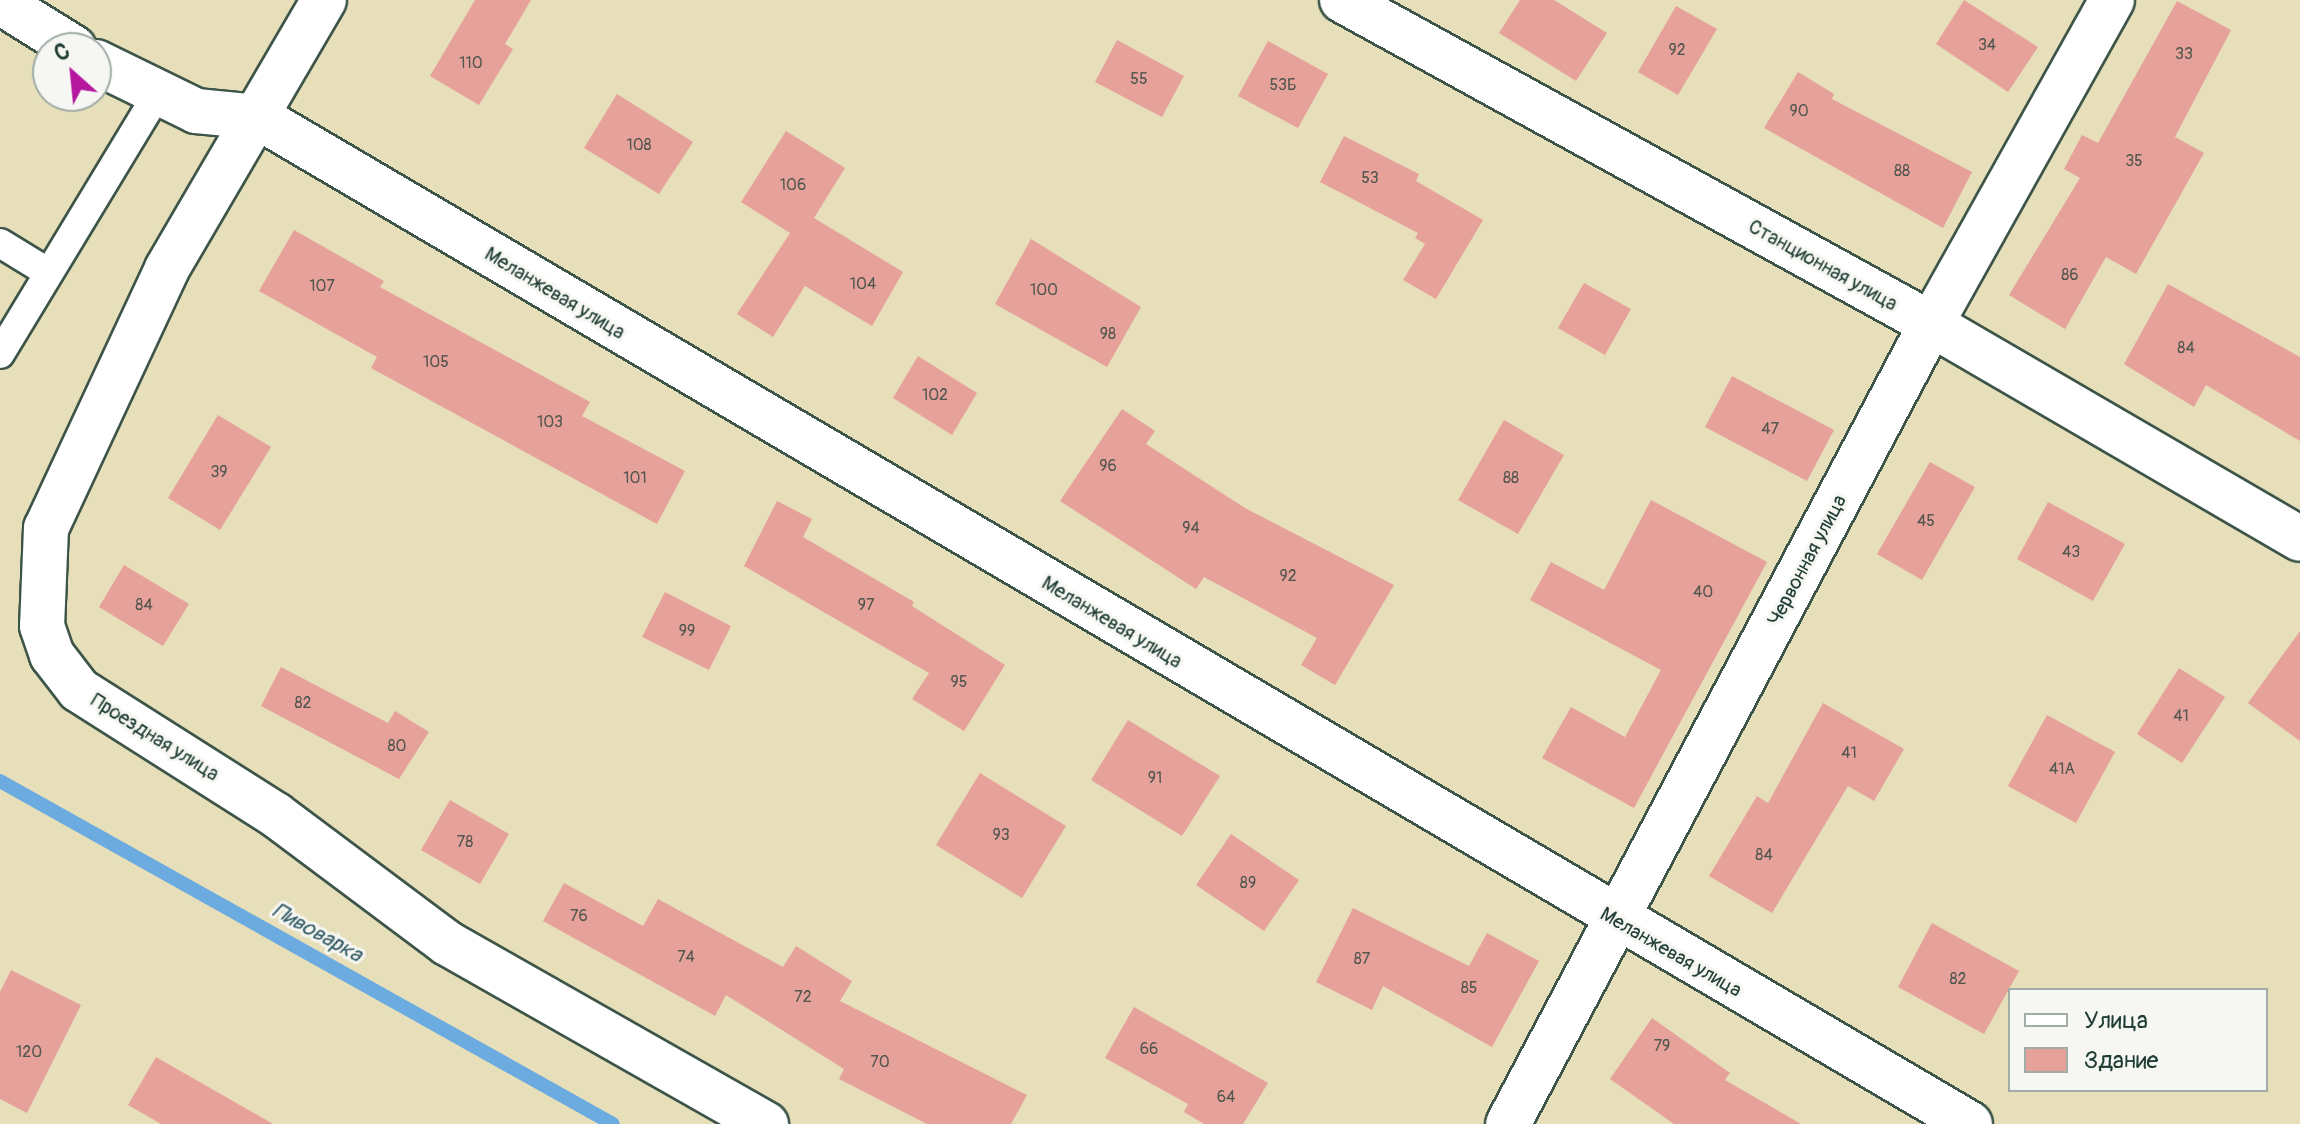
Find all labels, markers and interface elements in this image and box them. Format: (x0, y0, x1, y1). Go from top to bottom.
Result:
north arrow (32, 32, 112, 112)
house number: 34 (1978, 35, 1996, 55)
text: С (50, 37, 74, 68)
house number: 92 (1668, 40, 1686, 60)
house number: 33 (2175, 44, 2193, 64)
house number: 110 (459, 53, 483, 73)
house number: 55 (1130, 69, 1148, 89)
house number: 53Б (1269, 75, 1297, 95)
house number: 90 (1789, 101, 1809, 121)
house number: 108 (626, 135, 652, 155)
house number: 35 (2125, 151, 2143, 171)
house number: 88 (1894, 161, 1910, 181)
house number: 53 (1361, 168, 1379, 188)
house number: 106 (780, 175, 806, 195)
street label: Станционная улица (1744, 214, 1902, 316)
street label: Меланжевая улица (481, 242, 629, 344)
house number: 86 (2061, 265, 2079, 285)
house number: 104 (850, 274, 876, 294)
house number: 107 (309, 276, 335, 296)
house number: 100 (1030, 280, 1058, 300)
house number: 98 (1100, 324, 1116, 344)
house number: 84 (2177, 338, 2195, 358)
house number: 105 (423, 352, 449, 372)
house number: 102 (922, 385, 948, 405)
house number: 103 (537, 412, 563, 432)
house number: 47 (1761, 419, 1779, 439)
house number: 96 (1099, 456, 1117, 476)
house number: 39 (210, 462, 228, 482)
house number: 101 (623, 468, 647, 488)
house number: 88 (1503, 468, 1519, 488)
street label: Червонная улица (1762, 490, 1852, 630)
house number: 45 (1917, 511, 1935, 531)
house number: 94 (1182, 518, 1200, 538)
house number: 43 (2062, 542, 2080, 562)
house number: 92 (1279, 566, 1297, 586)
street label: Меланжевая улица (1038, 571, 1186, 673)
house number: 40 (1693, 582, 1713, 602)
house number: 84 (135, 595, 153, 615)
house number: 97 (858, 595, 874, 615)
house number: 99 (679, 621, 695, 641)
house number: 95 (951, 672, 967, 692)
street label: Проездная улица (87, 688, 223, 786)
house number: 82 (294, 693, 312, 713)
house number: 41 (2173, 706, 2189, 726)
house number: 80 (388, 736, 406, 756)
house number: 41 (1841, 743, 1857, 763)
house number: 41А (2049, 759, 2075, 779)
house number: 91 (1148, 768, 1162, 788)
house number: 93 (992, 825, 1010, 845)
house number: 78 (457, 832, 473, 852)
house number: 84 (1755, 845, 1773, 865)
house number: 89 (1240, 873, 1256, 893)
water label: Пивоварка (267, 898, 367, 968)
street label: Меланжевая улица (1596, 902, 1746, 1002)
house number: 76 (570, 906, 588, 926)
house number: 74 (677, 947, 695, 967)
house number: 87 (1354, 949, 1370, 969)
house number: 82 (1949, 969, 1967, 989)
house number: 85 (1461, 978, 1477, 998)
house number: 72 (794, 987, 812, 1007)
legend (2008, 988, 2268, 1092)
text: Улица (2084, 1006, 2148, 1035)
house number: 79 (1654, 1036, 1670, 1056)
house number: 66 (1140, 1039, 1158, 1059)
house number: 120 (16, 1042, 42, 1062)
text: Здание (2084, 1046, 2158, 1075)
house number: 70 (870, 1052, 890, 1072)
house number: 64 (1217, 1087, 1235, 1107)

